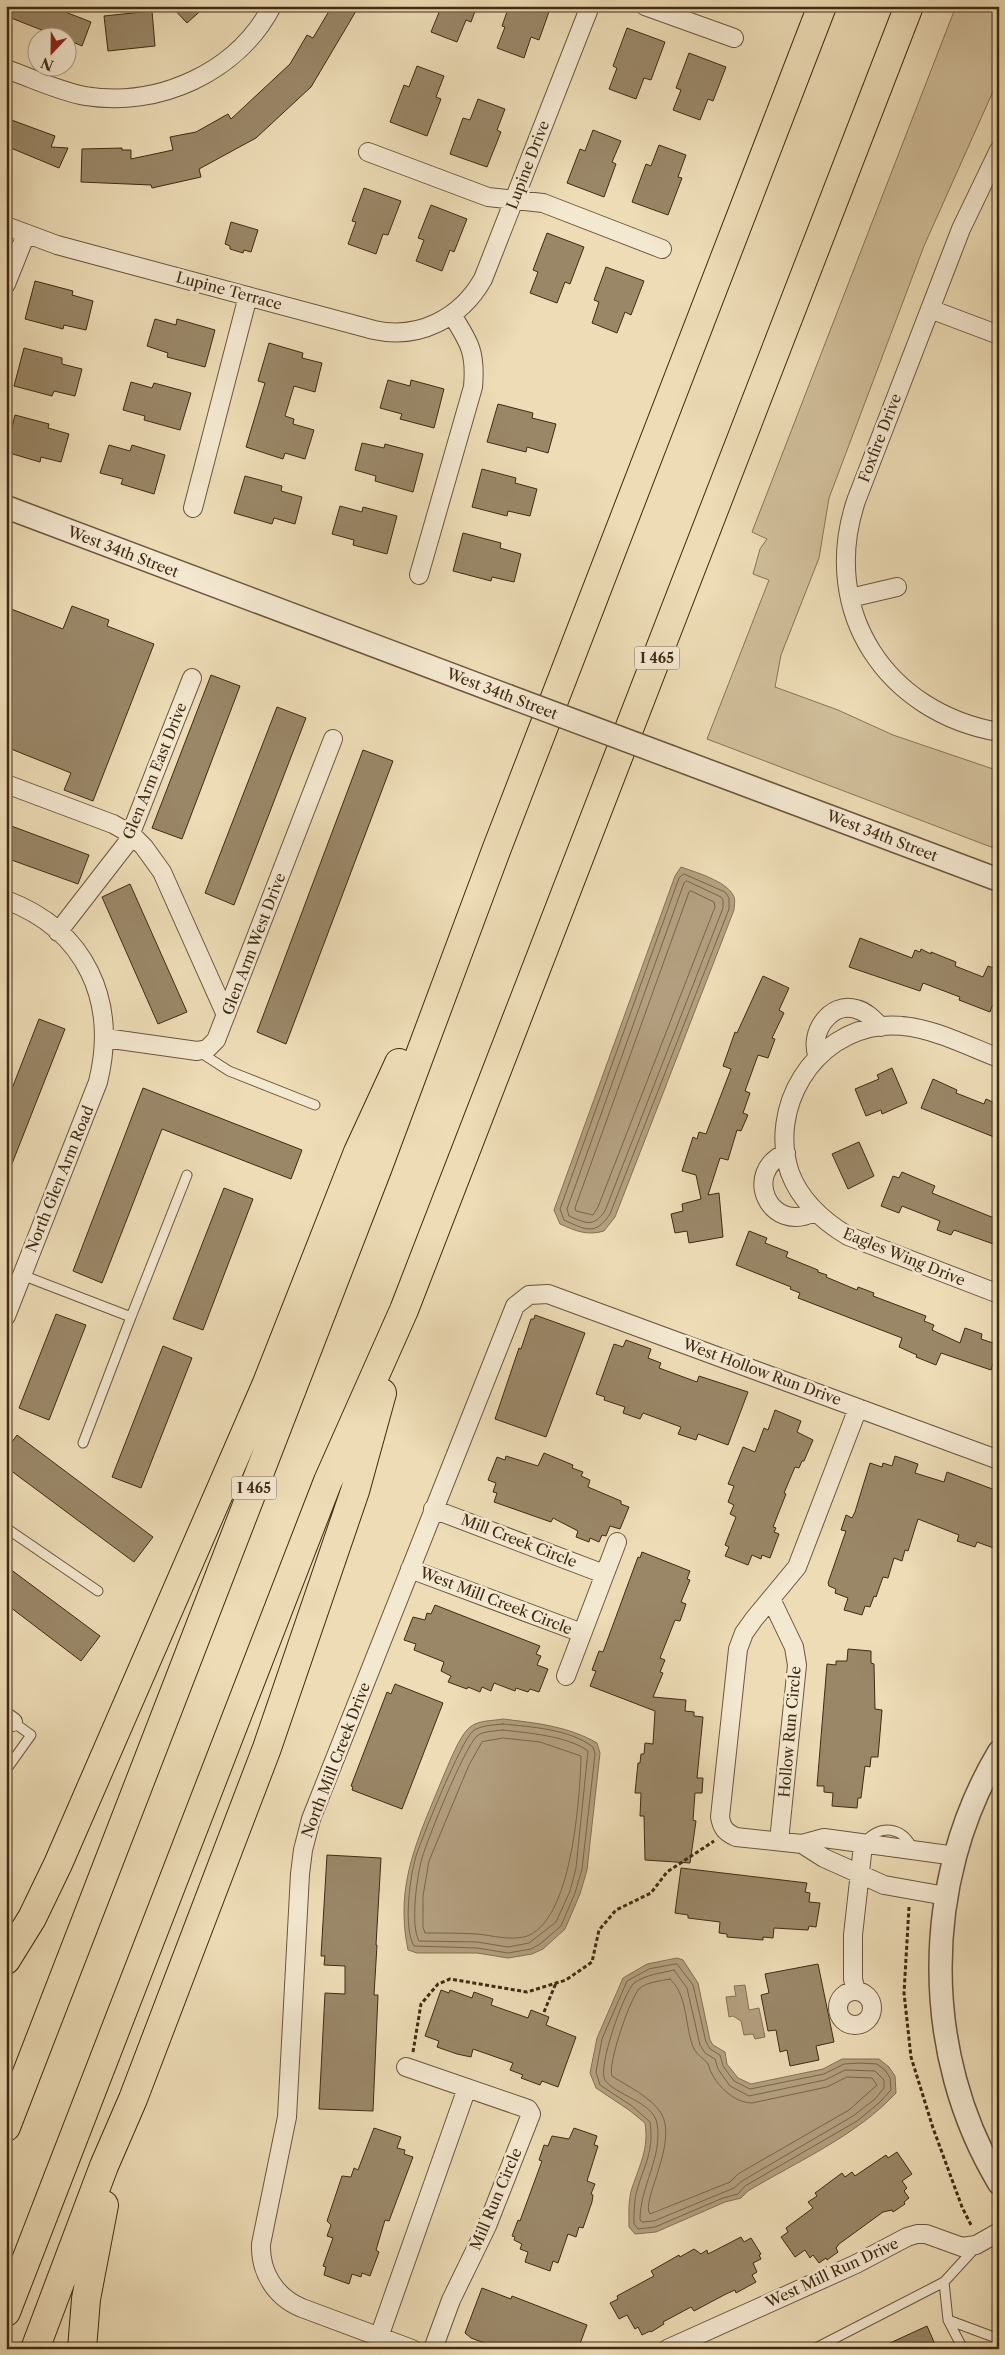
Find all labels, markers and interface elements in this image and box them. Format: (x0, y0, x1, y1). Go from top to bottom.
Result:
north arrow (28, 28, 78, 78)
text: N (38, 53, 56, 75)
street label: Lupine Drive (502, 118, 553, 212)
street label: Lupine Terrace (174, 267, 284, 314)
street label: Foxfire Drive (854, 391, 905, 485)
street label: West 34th Street (64, 521, 182, 582)
road number: I 465 (634, 646, 680, 670)
street label: West 34th Street (443, 663, 561, 724)
street label: Glen Arm East Drive (118, 700, 191, 842)
street label: West 34th Street (823, 805, 941, 866)
street label: Glen Arm West Drive (218, 870, 289, 1018)
street label: North Glen Arm Road (21, 1103, 98, 1255)
street label: Eagles Wing Drive (840, 1223, 968, 1290)
street label: West Hollow Run Drive (679, 1334, 844, 1409)
road number: I 465 (232, 1476, 276, 1500)
street label: Mill Creek Circle (459, 1510, 580, 1571)
street label: West Mill Creek Circle (416, 1562, 575, 1638)
street label: Hollow Run Circle (774, 1665, 805, 1798)
street label: North Mill Creek Drive (297, 1680, 374, 1840)
street label: Mill Run Circle (465, 2145, 526, 2253)
street label: West Mill Run Drive (761, 2233, 901, 2312)

